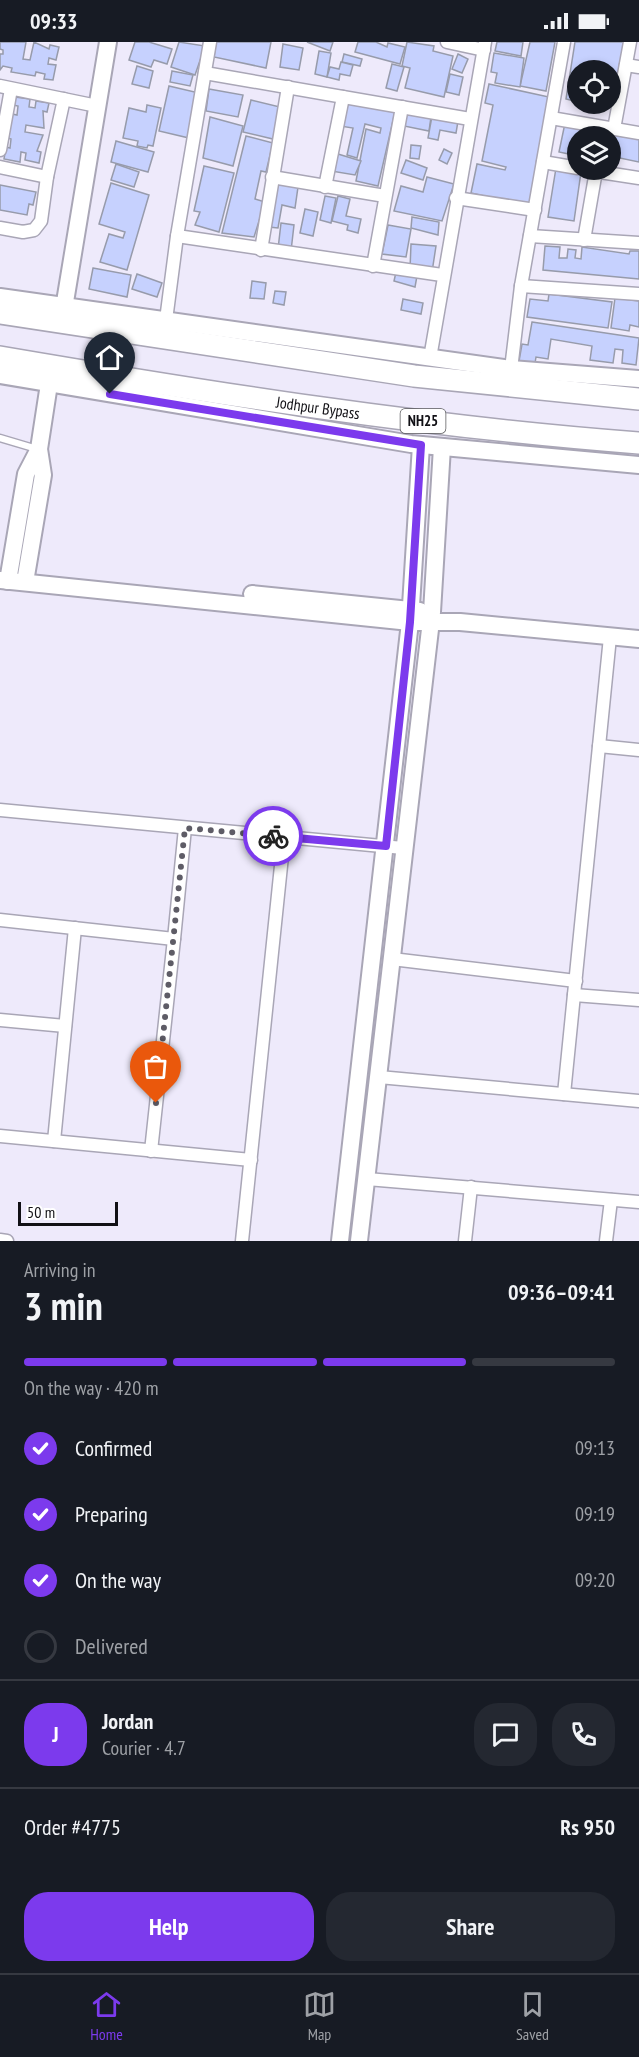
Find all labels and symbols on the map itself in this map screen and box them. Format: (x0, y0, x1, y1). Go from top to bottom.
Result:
pin (84, 332, 135, 394)
street label: Jodhpur Bypass (274, 391, 361, 423)
road number: NH25 (400, 409, 446, 433)
courier (243, 806, 303, 866)
pin (130, 1041, 181, 1103)
scale bar (18, 1199, 118, 1226)

